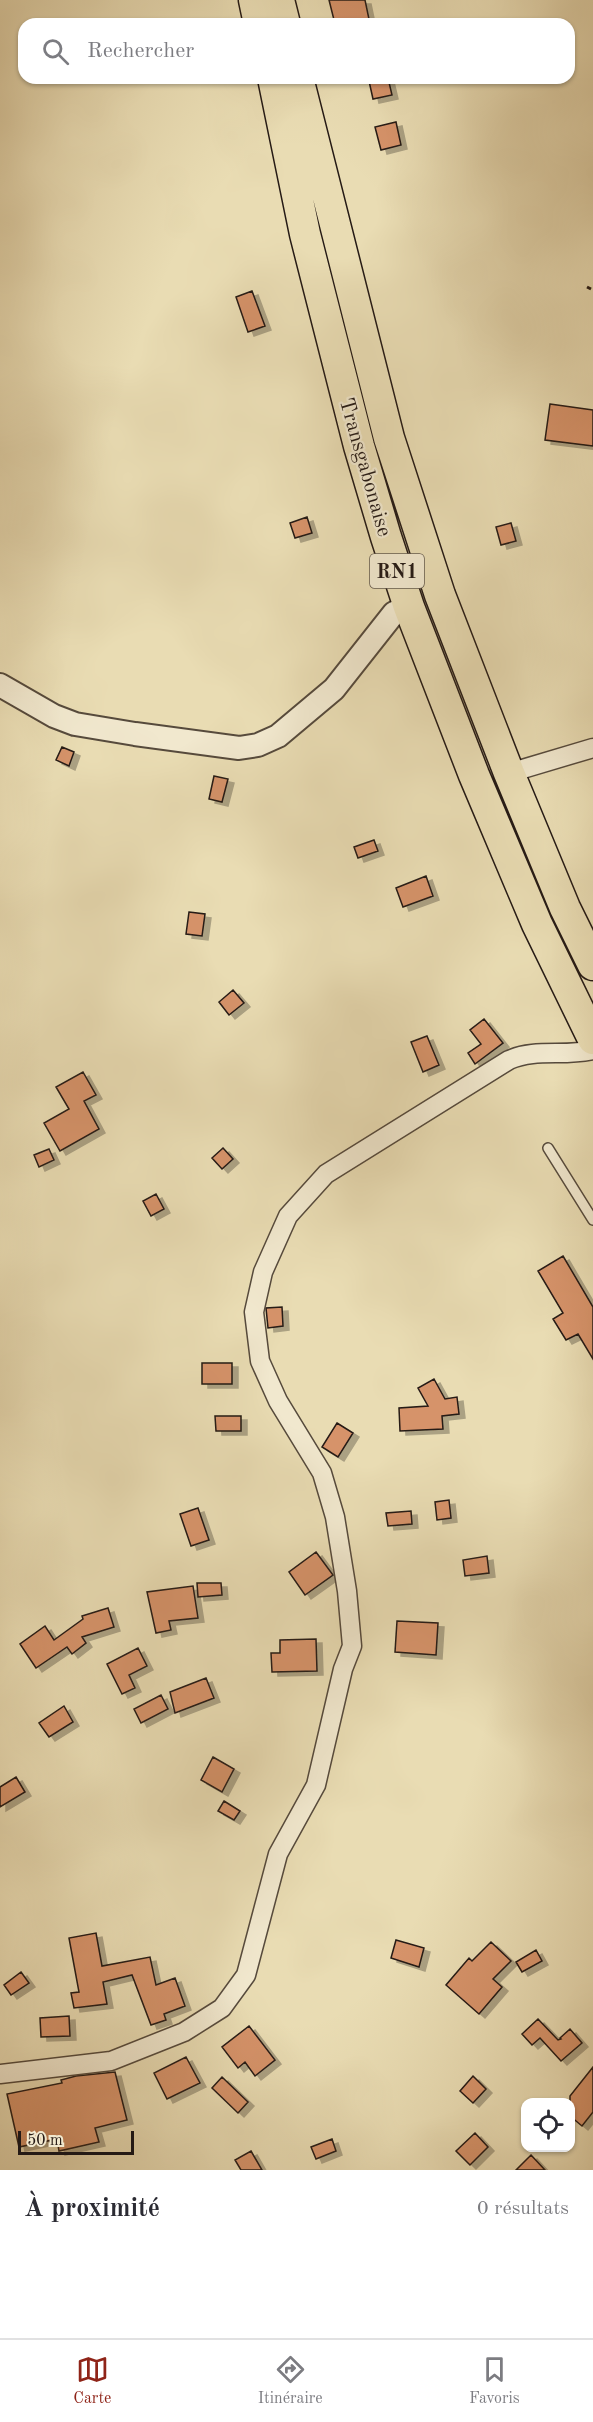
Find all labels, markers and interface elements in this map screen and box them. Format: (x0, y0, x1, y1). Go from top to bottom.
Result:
search box (18, 18, 575, 84)
icon: search (39, 35, 72, 68)
text: Rechercher (87, 40, 194, 62)
street label: Transgabonaise (335, 396, 394, 539)
road number: RN1 (370, 554, 424, 588)
map controls (521, 2098, 575, 2152)
button: locate (521, 2098, 575, 2152)
scale bar (18, 2128, 134, 2156)
text: 50 m (27, 2133, 63, 2149)
text: À proximité (24, 2196, 160, 2222)
text: 0 résultats (477, 2199, 569, 2219)
tab: Carte (73, 2353, 111, 2409)
tab: Itinéraire (258, 2353, 323, 2409)
tab: Favoris (469, 2353, 520, 2409)

